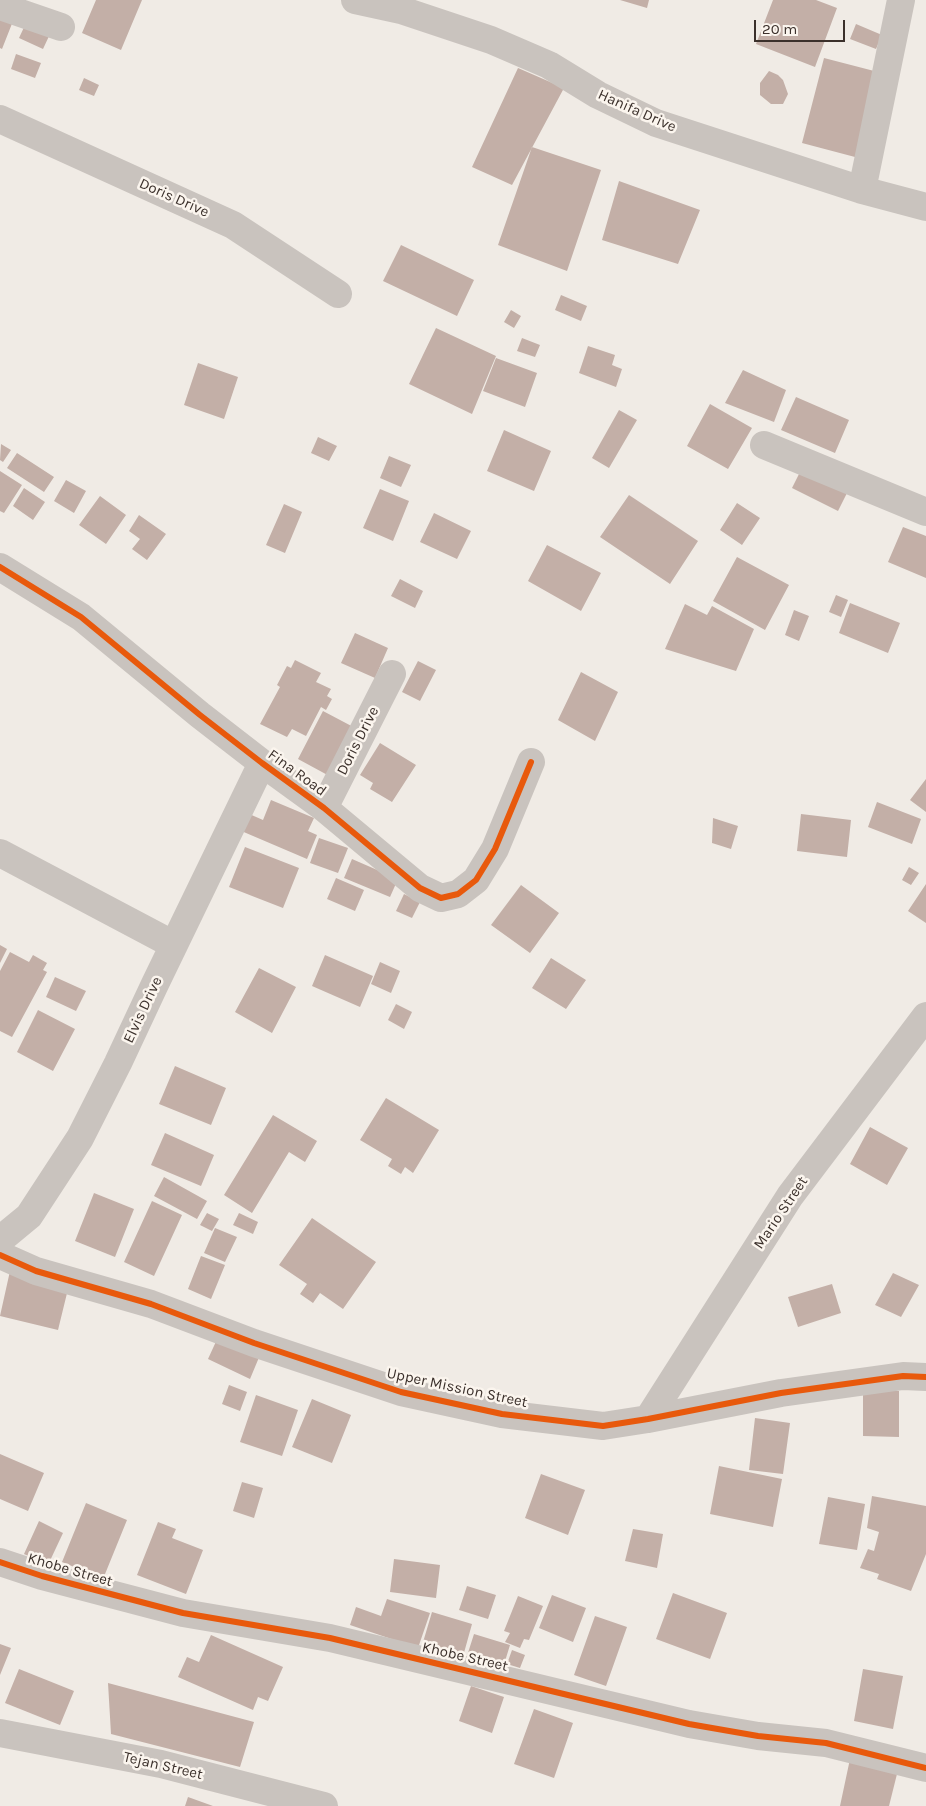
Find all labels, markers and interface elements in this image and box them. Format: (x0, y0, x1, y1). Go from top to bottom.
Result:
scale bar (756, 10, 847, 42)
text: 20 m (762, 20, 797, 38)
street label: Hanifa Drive (595, 86, 679, 136)
street label: Doris Drive (136, 175, 212, 221)
street label: Doris Drive (333, 704, 383, 778)
street label: Fina Road (264, 746, 330, 800)
street label: Elvis Drive (120, 974, 166, 1046)
street label: Mario Street (750, 1173, 812, 1253)
street label: Upper Mission Street (385, 1364, 529, 1412)
street label: Khobe Street (25, 1549, 115, 1591)
street label: Khobe Street (420, 1638, 510, 1676)
street label: Tejan Street (122, 1748, 204, 1784)

